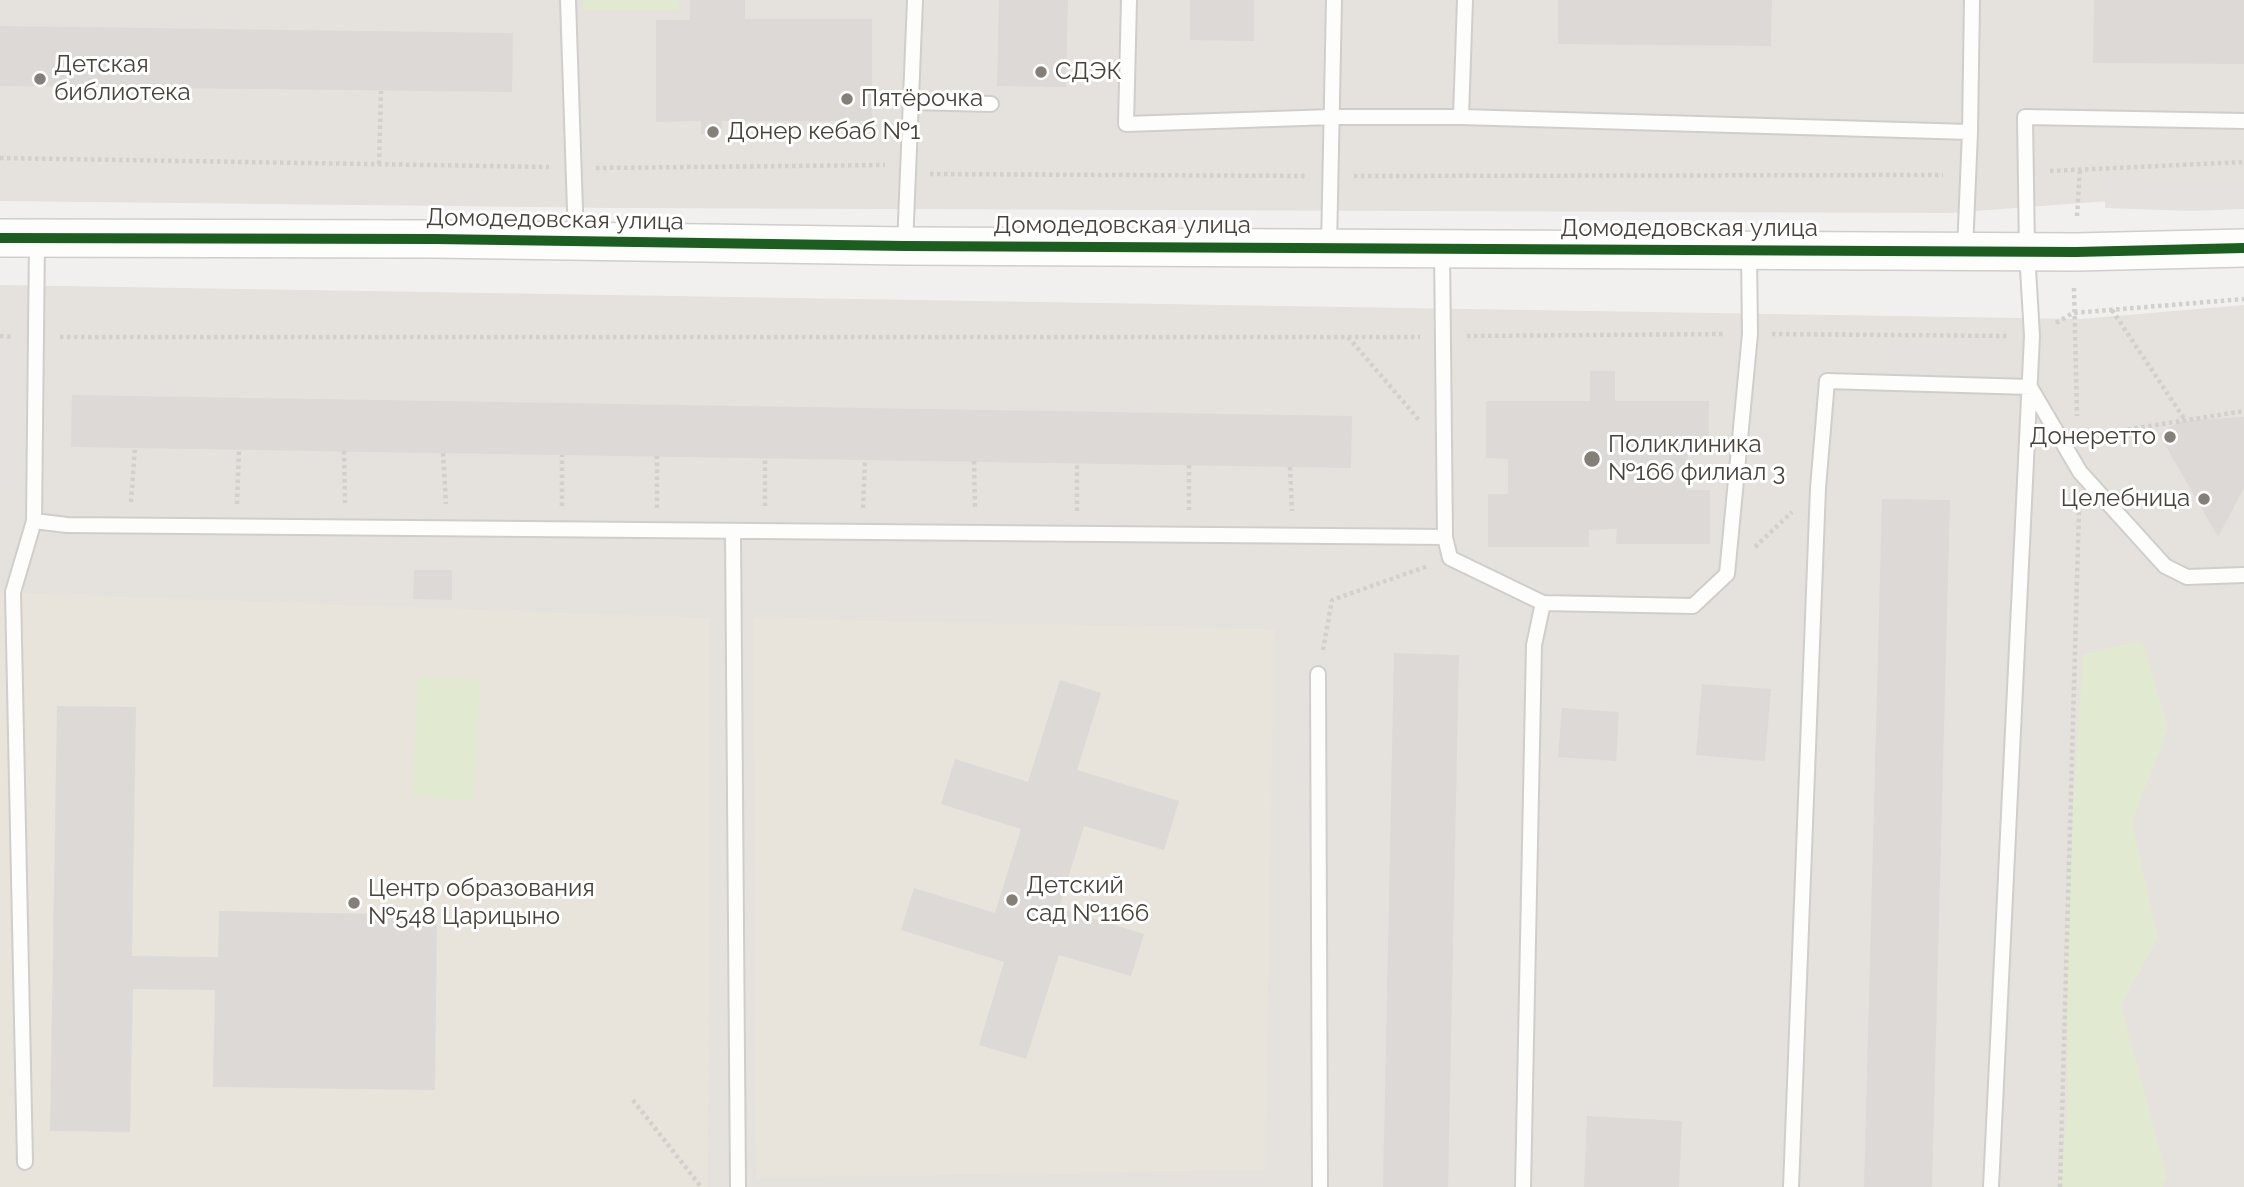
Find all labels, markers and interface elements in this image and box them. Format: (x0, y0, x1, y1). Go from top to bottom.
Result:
place label: Детская библиотека (54, 51, 191, 107)
place label: СДЭК (1055, 58, 1122, 86)
marker: СДЭК (1033, 64, 1049, 80)
marker: Детская библиотека (32, 71, 48, 87)
place label: Пятёрочка (861, 85, 983, 113)
marker: Пятёрочка (839, 91, 855, 107)
place label: Донер кебаб №1 (727, 118, 920, 146)
marker: Донер кебаб №1 (705, 124, 721, 140)
street label: Домодедовская улица (426, 203, 684, 237)
street label: Домодедовская улица (993, 212, 1251, 240)
street label: Домодедовская улица (1560, 215, 1818, 243)
place label: Донеретто (2030, 423, 2156, 451)
marker: Донеретто (2162, 429, 2178, 445)
place label: Поликлиника №166 филиал 3 (1608, 431, 1785, 487)
marker: Поликлиника №166 филиал 3 (1582, 449, 1602, 469)
place label: Целебница (2061, 485, 2190, 513)
marker: Целебница (2196, 491, 2212, 507)
place label: Детский сад №1166 (1026, 872, 1149, 928)
place label: Центр образования №548 Царицыно (368, 875, 595, 931)
marker: Детский сад №1166 (1004, 892, 1020, 908)
marker: Центр образования №548 Царицыно (346, 895, 362, 911)

